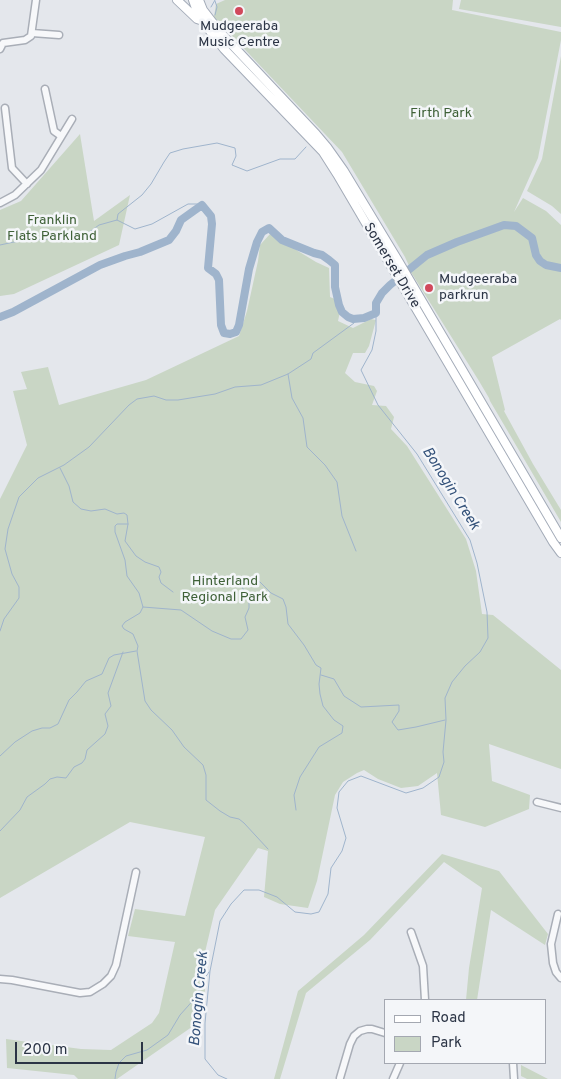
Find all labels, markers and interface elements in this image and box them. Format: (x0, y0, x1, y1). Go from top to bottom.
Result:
marker: Mudgeeraba Music Centre (233, 5, 245, 17)
place label: Mudgeeraba Music Centre (198, 19, 280, 52)
park label: Firth Park (410, 106, 472, 122)
park label: Franklin Flats Parkland (7, 213, 97, 246)
street label: Somerset Drive (359, 220, 423, 312)
place label: Mudgeeraba parkrun (439, 272, 517, 304)
marker: Mudgeeraba parkrun (423, 282, 435, 294)
water label: Bonogin Creek (417, 444, 483, 534)
park label: Hinterland Regional Park (181, 574, 269, 606)
water label: Bonogin Creek (187, 951, 213, 1047)
legend (384, 999, 546, 1064)
text: Road (431, 1009, 466, 1028)
scale bar (18, 1032, 145, 1064)
text: Park (431, 1034, 462, 1053)
text: 200 m (23, 1041, 68, 1060)

